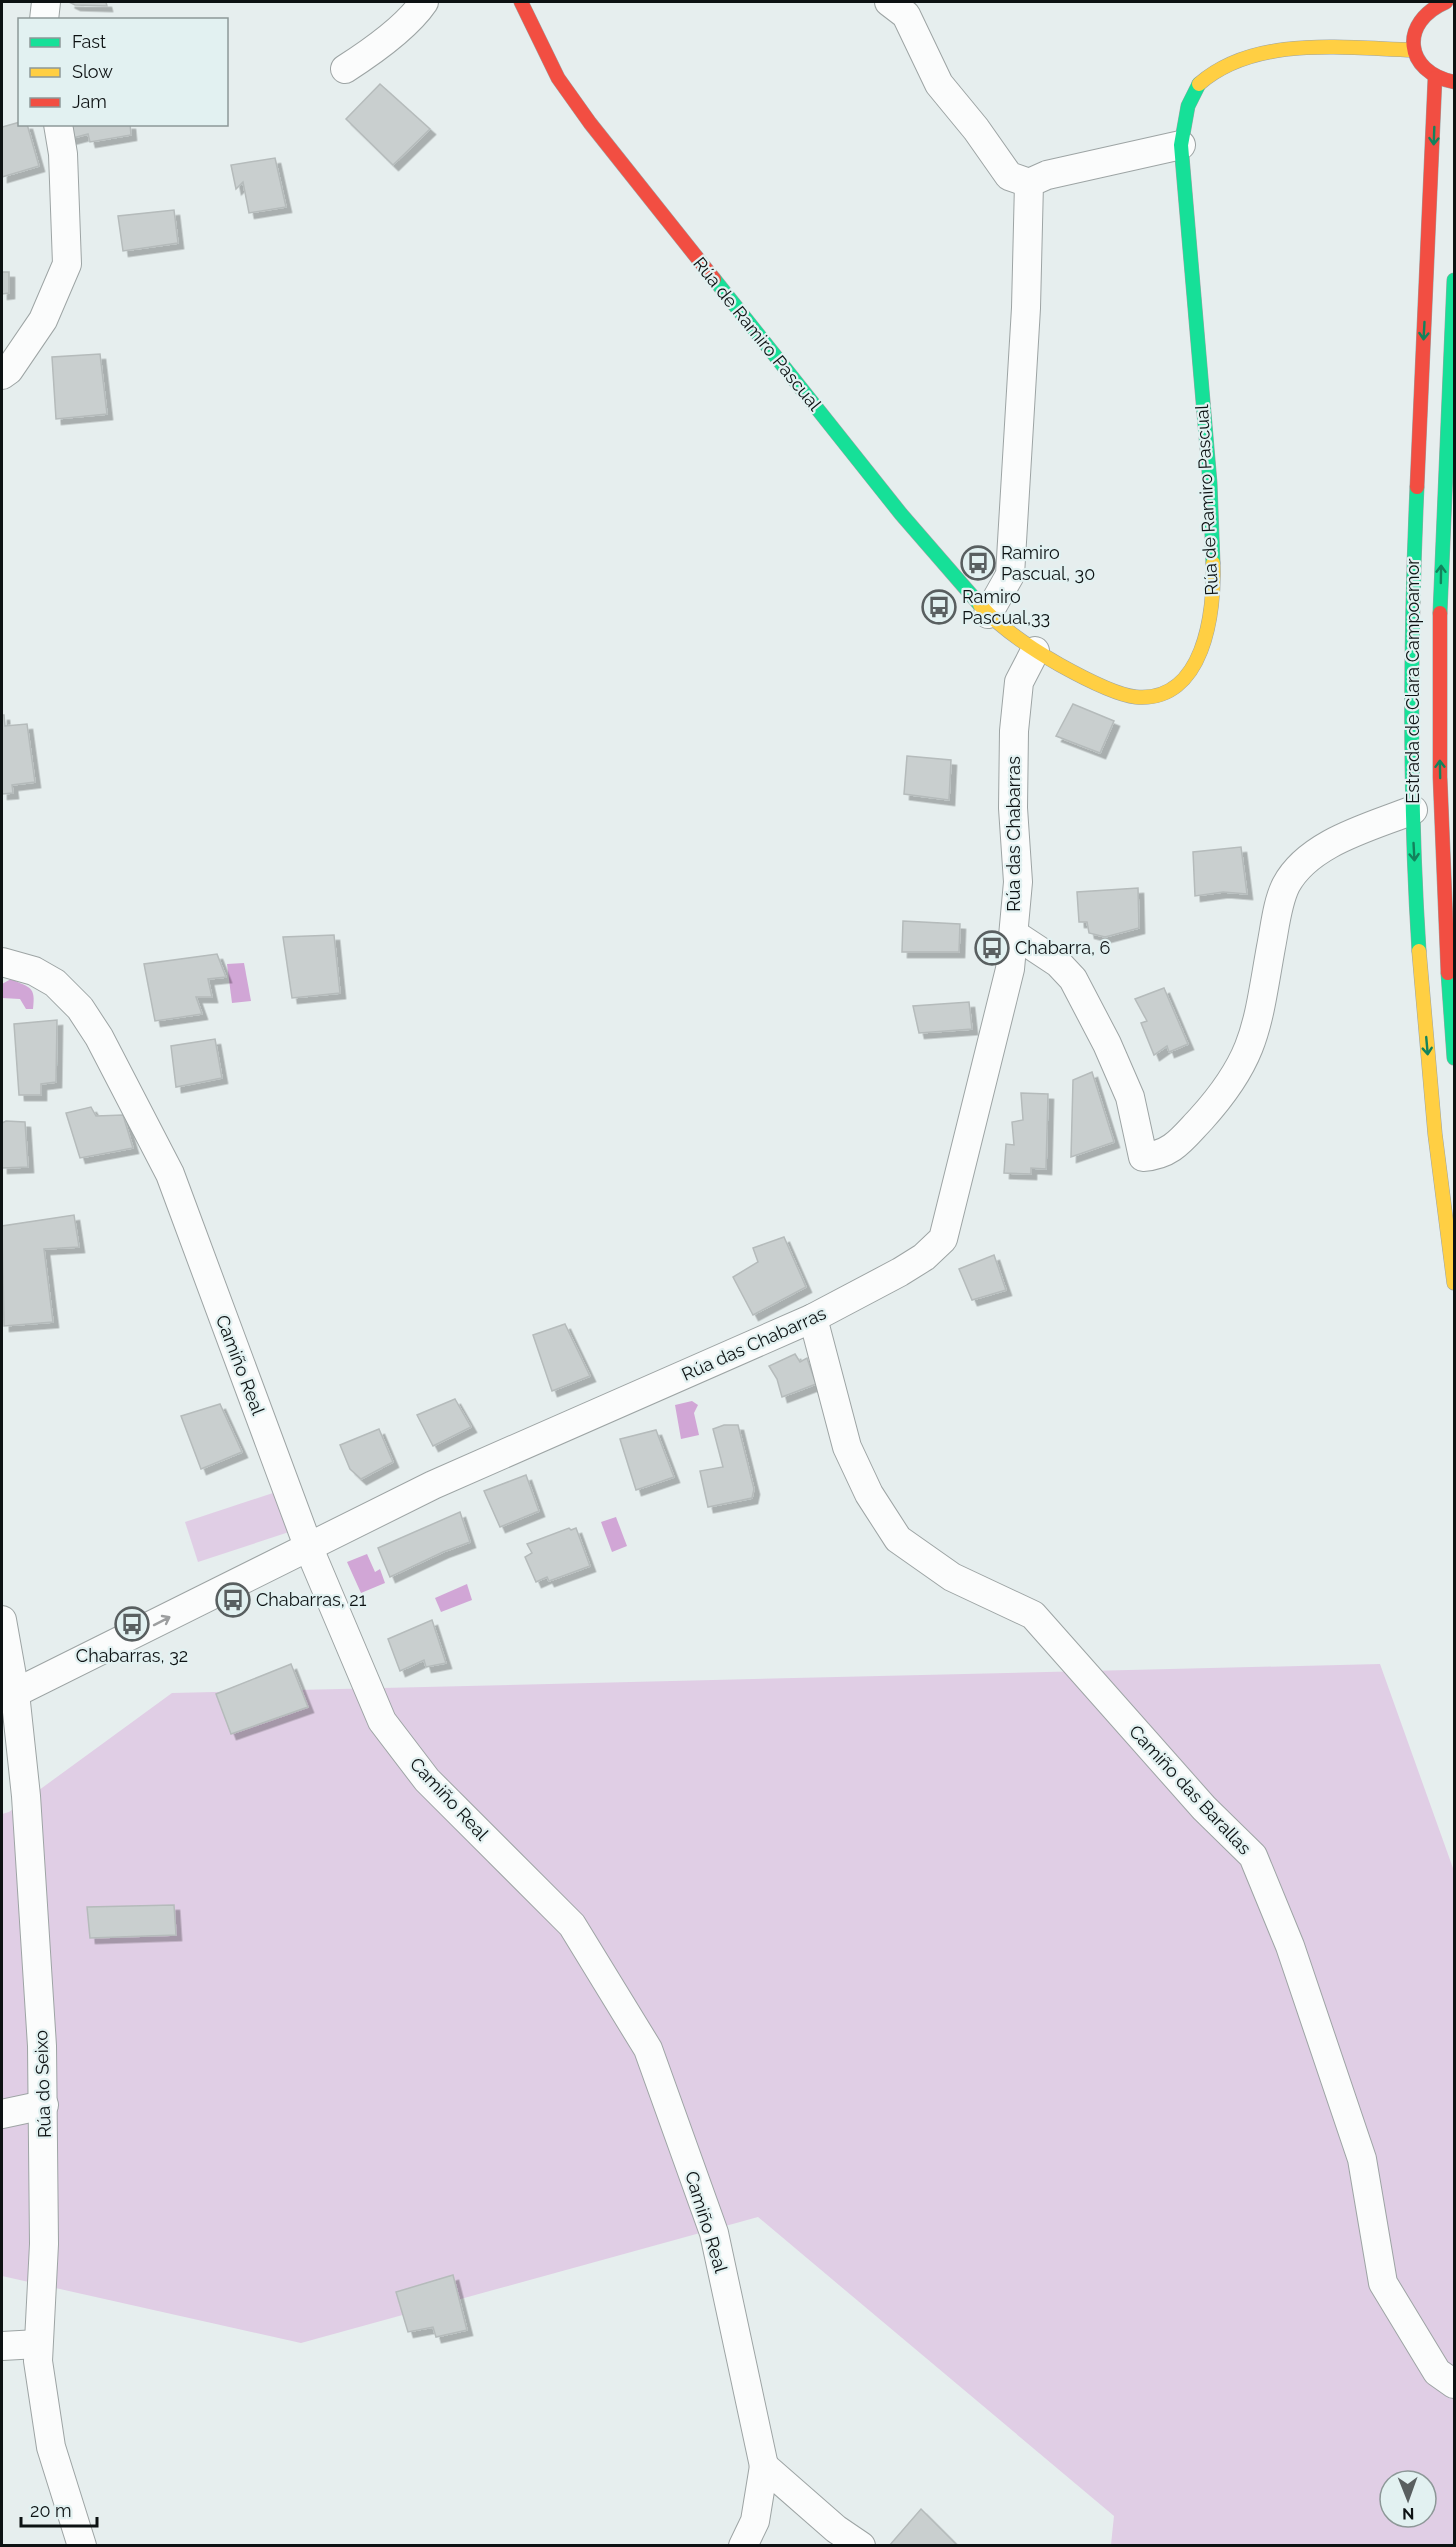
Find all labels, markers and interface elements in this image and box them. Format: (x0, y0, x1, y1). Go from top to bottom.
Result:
legend (18, 18, 228, 126)
text: Fast (72, 31, 106, 52)
text: Slow (72, 61, 113, 82)
text: Jam (72, 91, 107, 112)
one-way arrow (1428, 126, 1439, 146)
street label: Rúa de Ramiro Pascual (689, 253, 826, 415)
one-way arrow (1418, 321, 1429, 341)
street label: Rúa de Ramiro Pascual (1191, 404, 1222, 596)
place label: Ramiro Pascual, 30 (1001, 542, 1095, 584)
bus stop icon: Ramiro Pascual, 30 (960, 545, 996, 581)
street label: Estrada de Clara Campoamor (1402, 558, 1423, 804)
one-way arrow (1435, 565, 1447, 585)
place label: Ramiro Pascual,33 (962, 586, 1050, 628)
bus stop icon: Ramiro Pascual,33 (921, 589, 957, 625)
street label: Rúa das Chabarras (1003, 756, 1024, 912)
one-way arrow (1434, 760, 1446, 780)
one-way arrow (1409, 841, 1420, 861)
bus stop icon: Chabarra, 6 (974, 930, 1010, 966)
place label: Chabarra, 6 (1015, 937, 1111, 958)
one-way arrow (1422, 1036, 1433, 1056)
street label: Rúa das Chabarras (678, 1302, 829, 1385)
street label: Camiño Real (212, 1312, 269, 1418)
bus stop icon: Chabarras, 21 (215, 1582, 251, 1618)
place label: Chabarras, 21 (256, 1589, 367, 1610)
bus stop icon: Chabarras, 32 (114, 1606, 150, 1642)
one-way arrow (152, 1615, 170, 1626)
place label: Chabarras, 32 (76, 1645, 188, 1666)
street label: Camiño das Barallas (1125, 1721, 1256, 1859)
street label: Camiño Real (406, 1753, 493, 1844)
street label: Rúa do Seixo (30, 2029, 55, 2138)
street label: Camiño Real (681, 2169, 732, 2275)
north arrow (1378, 2469, 1438, 2529)
scale bar (21, 2490, 98, 2528)
text: 20 m (30, 2500, 72, 2521)
text: N (1402, 2504, 1415, 2523)

